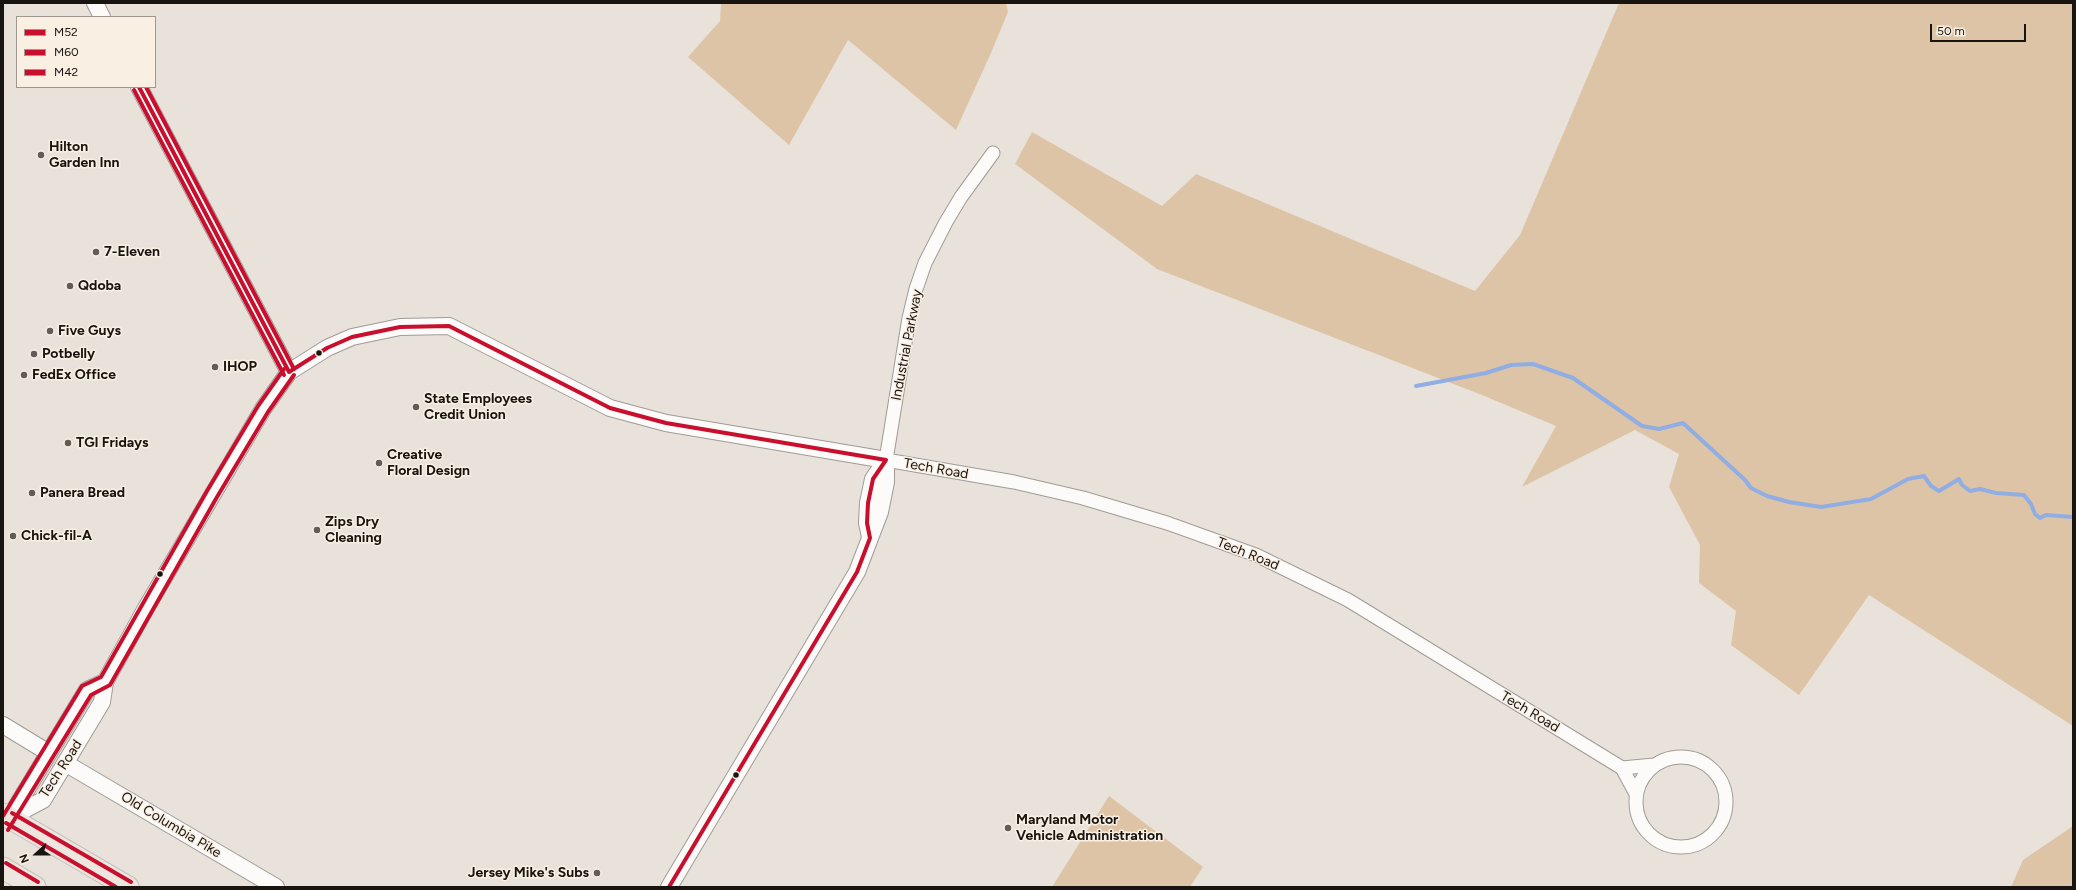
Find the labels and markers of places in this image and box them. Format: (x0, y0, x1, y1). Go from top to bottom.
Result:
place label: Hilton Garden Inn (49, 139, 119, 172)
marker: Hilton Garden Inn (36, 150, 46, 160)
place label: 7-Eleven (104, 244, 160, 260)
marker: 7-Eleven (91, 247, 101, 257)
place label: Qdoba (78, 278, 121, 294)
marker: Qdoba (65, 281, 75, 291)
place label: Five Guys (58, 323, 121, 339)
marker: Five Guys (45, 326, 55, 336)
place label: Potbelly (42, 346, 95, 362)
unlabelled marker (314, 348, 324, 358)
marker: Potbelly (29, 349, 39, 359)
place label: IHOP (223, 359, 257, 375)
marker: IHOP (210, 362, 220, 372)
place label: FedEx Office (32, 367, 116, 383)
marker: FedEx Office (19, 370, 29, 380)
place label: State Employees Credit Union (424, 391, 532, 424)
marker: State Employees Credit Union (411, 402, 421, 412)
place label: TGI Fridays (76, 435, 149, 451)
marker: TGI Fridays (63, 438, 73, 448)
place label: Creative Floral Design (387, 447, 470, 480)
marker: Creative Floral Design (374, 458, 384, 468)
place label: Panera Bread (40, 485, 125, 501)
marker: Panera Bread (27, 488, 37, 498)
place label: Zips Dry Cleaning (325, 514, 382, 546)
marker: Zips Dry Cleaning (312, 525, 322, 535)
place label: Chick-fil-A (21, 528, 92, 544)
marker: Chick-fil-A (8, 531, 18, 541)
unlabelled marker (155, 569, 165, 579)
unlabelled marker (731, 770, 741, 780)
place label: Maryland Motor Vehicle Administration (1016, 812, 1163, 844)
marker: Maryland Motor Vehicle Administration (1003, 823, 1013, 833)
place label: Jersey Mike's Subs (468, 865, 589, 881)
marker: Jersey Mike's Subs (592, 868, 602, 878)

